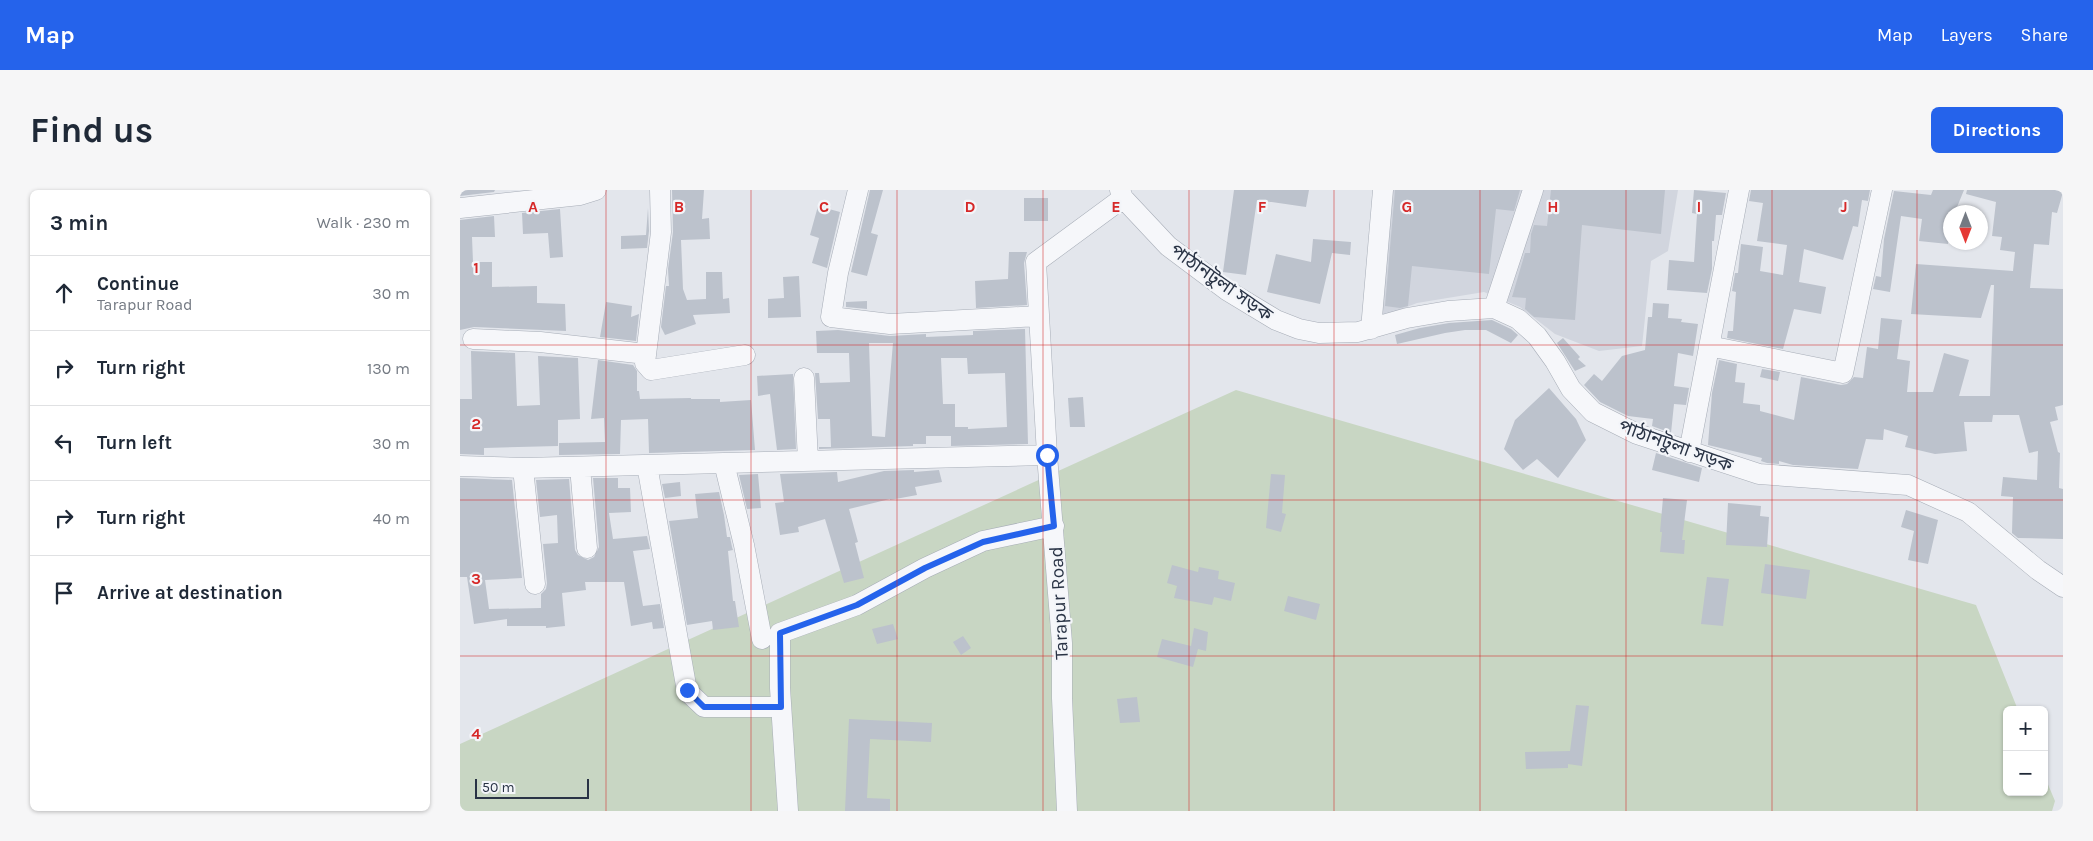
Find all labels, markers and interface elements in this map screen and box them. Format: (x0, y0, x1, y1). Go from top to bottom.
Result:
text: Map (25, 21, 75, 49)
text: Map (1877, 24, 1913, 46)
text: Layers (1941, 24, 1993, 46)
text: Share (2021, 24, 2068, 46)
button: Directions (1931, 107, 2063, 153)
text: Find us (30, 110, 153, 151)
text: A (528, 197, 538, 216)
text: B (674, 197, 684, 216)
text: C (819, 197, 829, 216)
text: D (965, 197, 976, 216)
text: E (1111, 197, 1121, 216)
text: F (1258, 197, 1267, 216)
text: G (1402, 197, 1412, 216)
text: H (1547, 197, 1559, 216)
text: I (1697, 197, 1701, 216)
text: J (1840, 197, 1848, 216)
north arrow (1943, 205, 1988, 250)
text: 3 min (50, 211, 108, 235)
text: Walk · 230 m (316, 213, 410, 232)
street label: পাঠানটুলা সড়ক (1166, 239, 1278, 327)
text: 1 (473, 258, 479, 277)
text: Continue (97, 273, 179, 295)
icon: ahead (50, 279, 78, 307)
text: 30 m (372, 284, 410, 303)
text: Tarapur Road (97, 295, 192, 314)
icon: right (50, 354, 78, 382)
text: Turn right (97, 357, 186, 379)
text: 130 m (367, 359, 410, 378)
text: 2 (471, 414, 481, 433)
street label: পাঠানটুলা সড়ক (1615, 414, 1737, 477)
icon: left (50, 429, 78, 457)
text: Turn left (97, 432, 172, 454)
text: 30 m (372, 434, 410, 453)
route start (1036, 444, 1059, 467)
icon: right (50, 504, 78, 532)
text: Turn right (97, 507, 186, 529)
text: 40 m (373, 509, 410, 528)
street label: Tarapur Road (1045, 546, 1073, 660)
text: 3 (471, 569, 481, 588)
icon: arrive (50, 579, 78, 607)
text: Arrive at destination (97, 582, 283, 604)
route end (676, 679, 699, 702)
map controls (2003, 706, 2048, 796)
button: + (2003, 706, 2048, 751)
text: 4 (471, 724, 481, 743)
button: − (2003, 751, 2048, 796)
scale bar (475, 776, 589, 799)
text: 50 m (482, 779, 515, 796)

